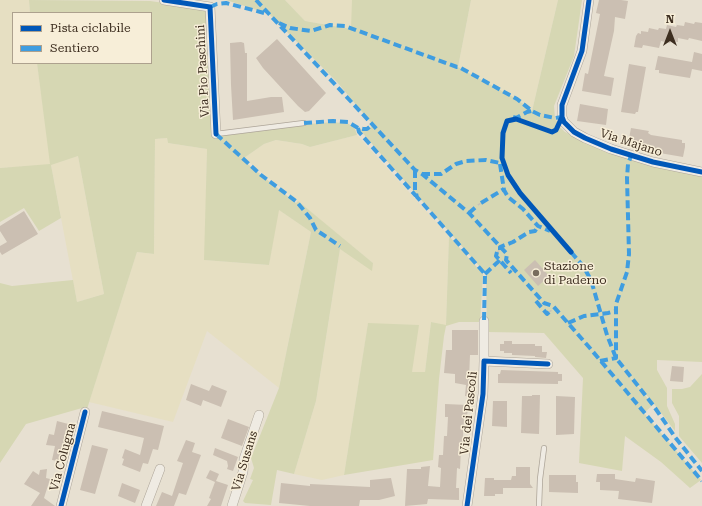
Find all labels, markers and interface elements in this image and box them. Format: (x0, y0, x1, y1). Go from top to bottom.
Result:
legend (12, 12, 152, 64)
north arrow (650, 12, 690, 52)
text: N (666, 13, 674, 26)
text: Pista ciclabile (50, 21, 131, 35)
street label: Via Pio Paschini (193, 24, 213, 118)
text: Sentiero (50, 41, 99, 55)
street label: Via Majano (598, 126, 664, 160)
place label: Stazione di Paderno (544, 259, 607, 287)
marker: Stazione di Paderno (531, 268, 541, 278)
street label: Via dei Pascoli (457, 370, 481, 456)
street label: Via Colugna (47, 421, 79, 493)
street label: Via Susans (229, 429, 261, 493)

